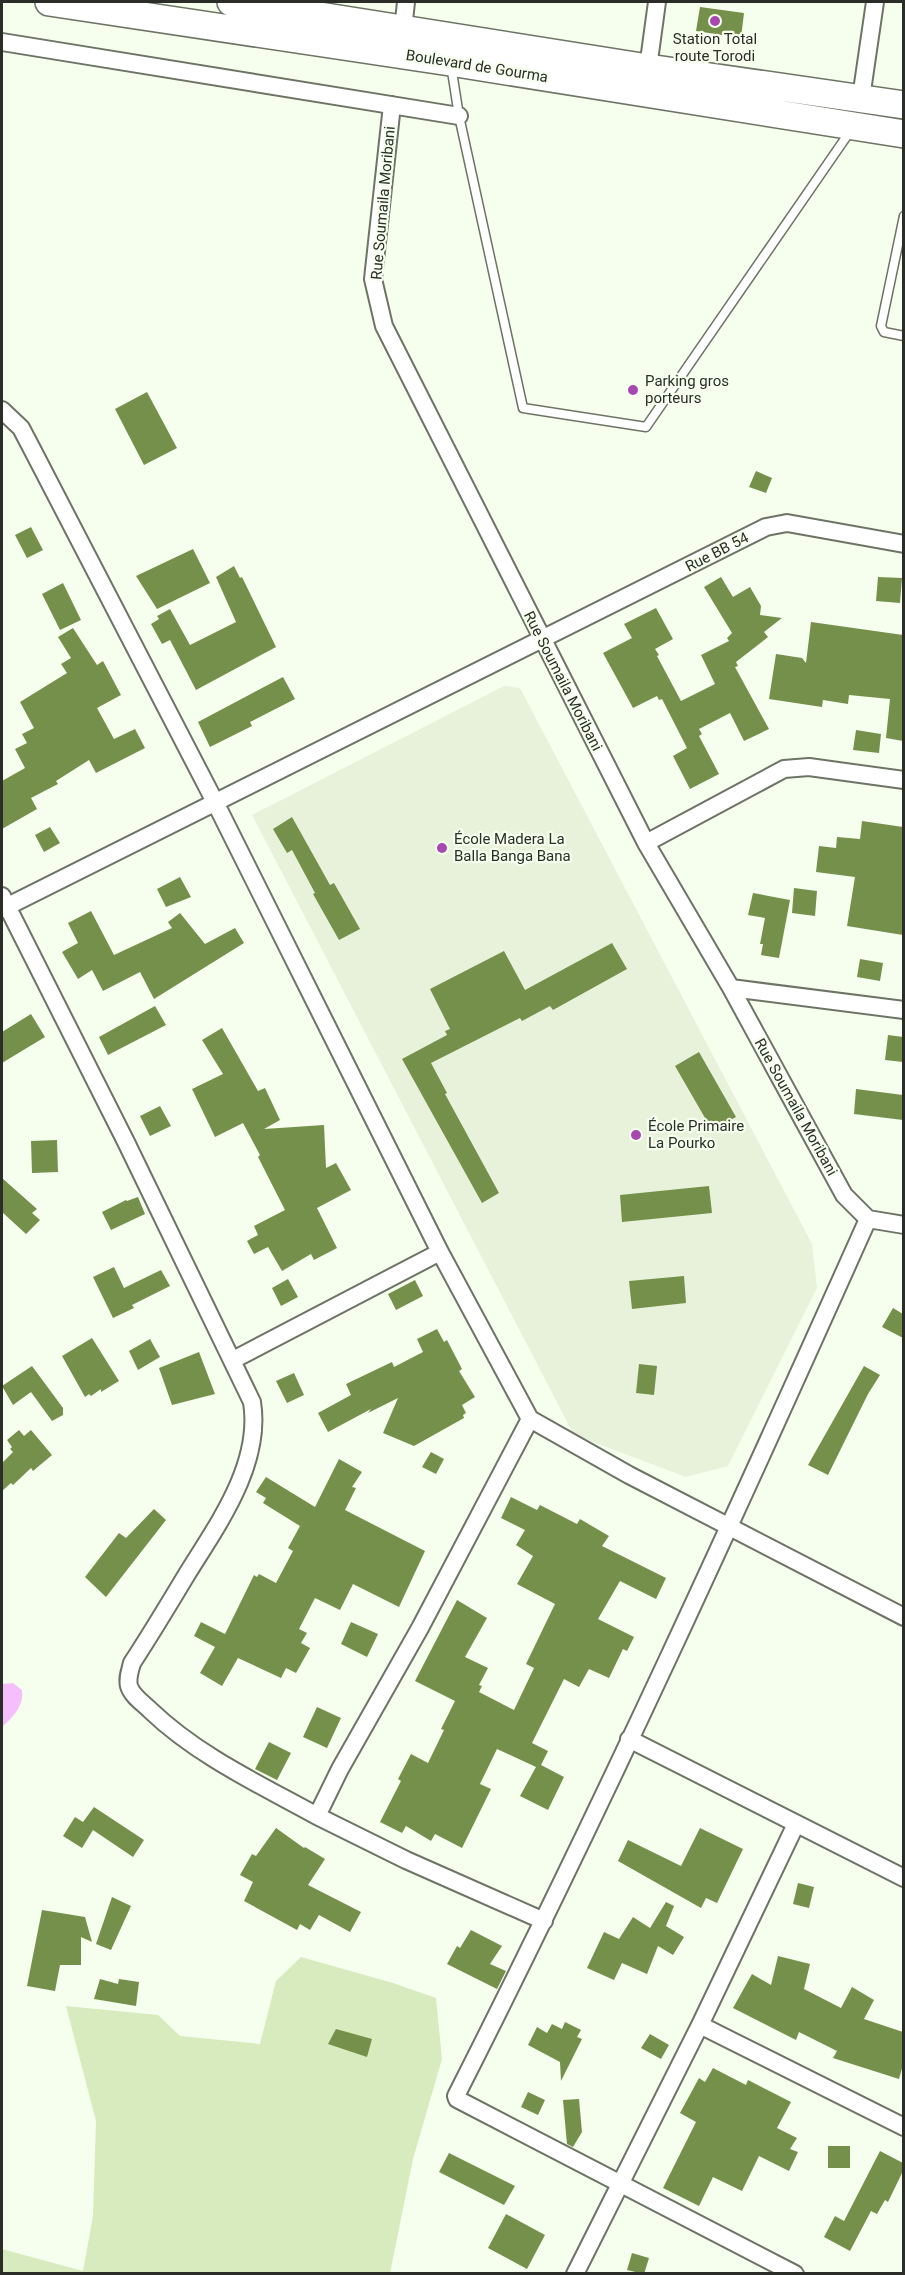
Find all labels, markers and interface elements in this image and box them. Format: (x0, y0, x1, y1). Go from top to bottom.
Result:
marker: Station Total route Torodi (708, 14, 722, 28)
place label: Station Total route Torodi (673, 30, 757, 65)
street label: Boulevard de Gourma (405, 46, 549, 86)
street label: Rue Soumaila Moribani (367, 125, 399, 281)
place label: Parking gros porteurs (645, 372, 729, 407)
marker: Parking gros porteurs (626, 383, 640, 397)
street label: Rue BB 54 (682, 528, 752, 576)
street label: Rue Soumaila Moribani (520, 608, 606, 754)
place label: École Madera La Balla Banga Bana (454, 830, 571, 865)
marker: École Madera La Balla Banga Bana (435, 841, 449, 855)
street label: Rue Soumaila Moribani (751, 1035, 841, 1179)
place label: École Primaire La Pourko (648, 1117, 744, 1152)
marker: École Primaire La Pourko (629, 1128, 643, 1142)

